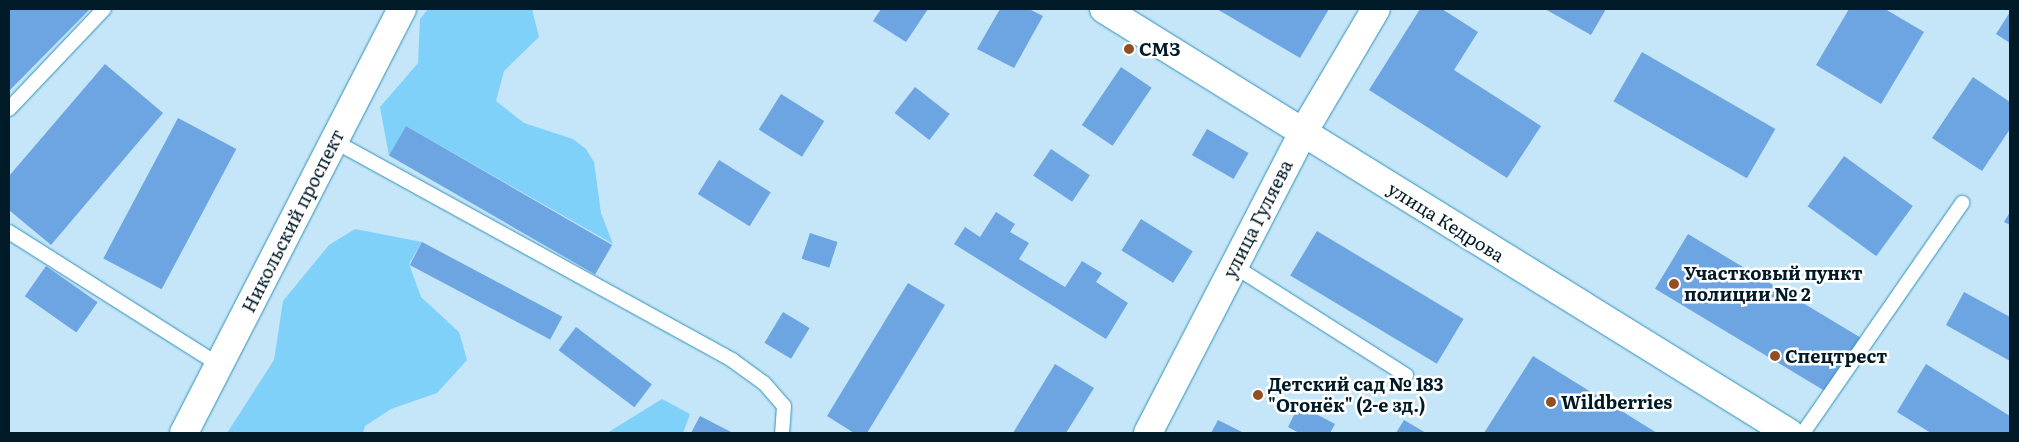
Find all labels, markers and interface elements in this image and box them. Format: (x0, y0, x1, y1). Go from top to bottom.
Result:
place label: СМЗ (1139, 38, 1180, 60)
marker: СМЗ (1123, 43, 1135, 55)
street label: Никольский проспект (237, 126, 349, 316)
street label: улица Гуляева (1219, 156, 1297, 282)
street label: улица Кедрова (1384, 178, 1508, 266)
place label: Участковый пункт полиции № 2 (1684, 263, 1863, 306)
marker: Участковый пункт полиции № 2 (1668, 278, 1680, 290)
place label: Спецтрест (1785, 345, 1887, 367)
marker: Спецтрест (1769, 350, 1781, 362)
place label: Детский сад № 183 "Огонёк" (2-е зд.) (1268, 374, 1444, 416)
marker: Детский сад № 183 "Огонёк" (2-е зд.) (1252, 389, 1264, 401)
place label: Wildberries (1561, 391, 1672, 413)
marker: Wildberries (1545, 396, 1557, 408)

